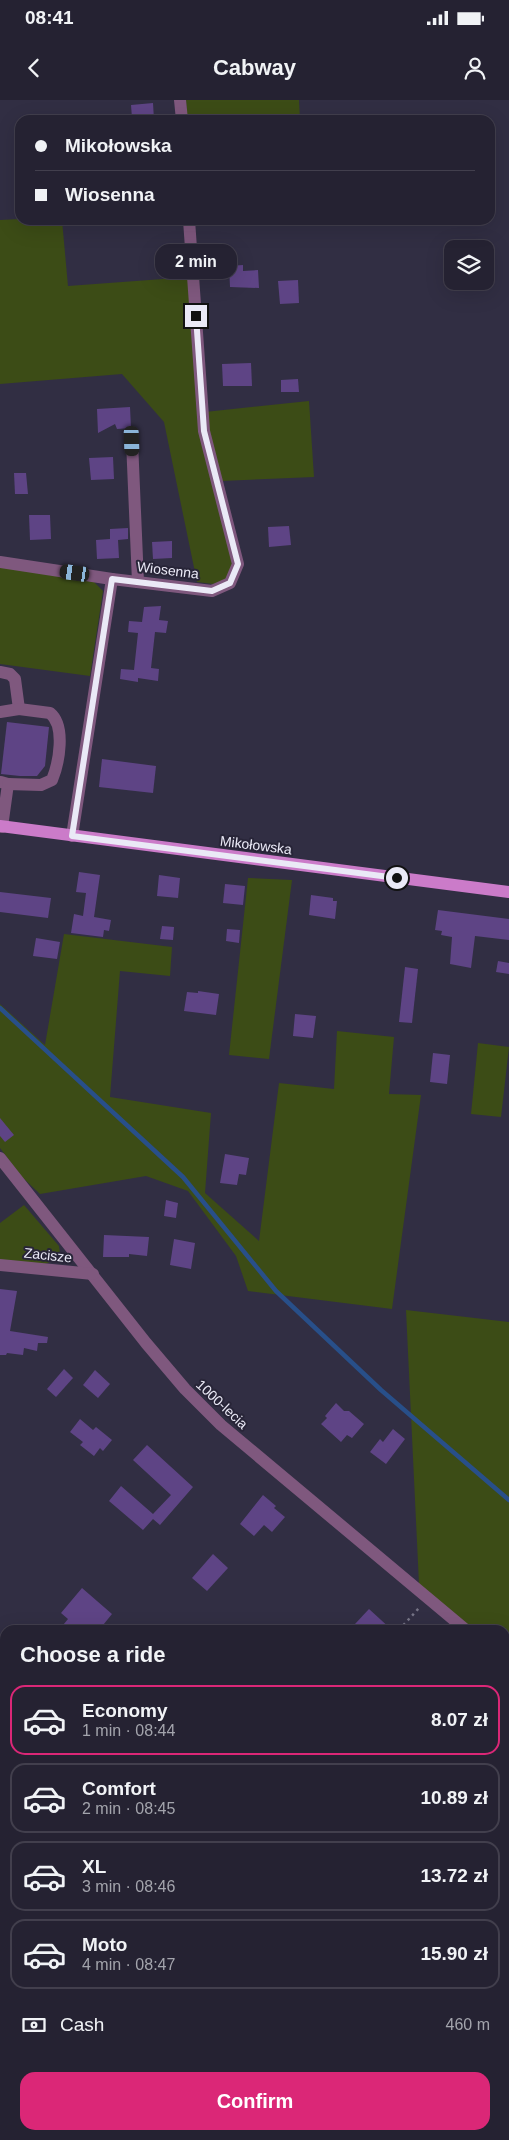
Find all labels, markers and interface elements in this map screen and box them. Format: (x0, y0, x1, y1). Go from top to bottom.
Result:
text: 08:41 (25, 7, 74, 28)
icon: back (20, 54, 48, 82)
icon: person (461, 54, 489, 82)
text: Cabway (213, 55, 296, 80)
text: Mikołowska (65, 135, 172, 156)
text: Wiosenna (65, 184, 155, 205)
map controls (444, 240, 494, 290)
button: layers (444, 240, 494, 290)
callout: 2 min (155, 244, 237, 278)
text: 2 min (175, 253, 217, 270)
route end (185, 305, 207, 327)
car (123, 426, 140, 456)
street label: Wiosenna (136, 558, 200, 582)
car (59, 563, 90, 583)
street label: Mikołowska (219, 833, 293, 857)
route start (386, 867, 408, 889)
street label: Zacisze (23, 1245, 73, 1265)
street label: 1000-lecia (193, 1376, 251, 1432)
text: Choose a ride (20, 1642, 165, 1667)
icon: car (22, 1698, 67, 1743)
text: Economy (82, 1700, 168, 1721)
text: 8.07 zł (431, 1709, 488, 1730)
text: 1 min · 08:44 (82, 1722, 175, 1739)
icon: car (22, 1776, 67, 1821)
text: Comfort (82, 1778, 156, 1799)
text: 10.89 zł (420, 1787, 488, 1808)
text: 2 min · 08:45 (82, 1800, 175, 1817)
icon: car (22, 1854, 67, 1899)
text: XL (82, 1856, 106, 1877)
text: 13.72 zł (420, 1865, 488, 1886)
text: 3 min · 08:46 (82, 1878, 175, 1895)
icon: car (22, 1932, 67, 1977)
text: Moto (82, 1934, 127, 1955)
text: 15.90 zł (420, 1943, 488, 1964)
text: 4 min · 08:47 (82, 1956, 175, 1973)
icon: cash (20, 2011, 48, 2039)
text: Cash (60, 2014, 104, 2035)
text: 460 m (446, 2016, 490, 2033)
button: Confirm (20, 2072, 490, 2130)

